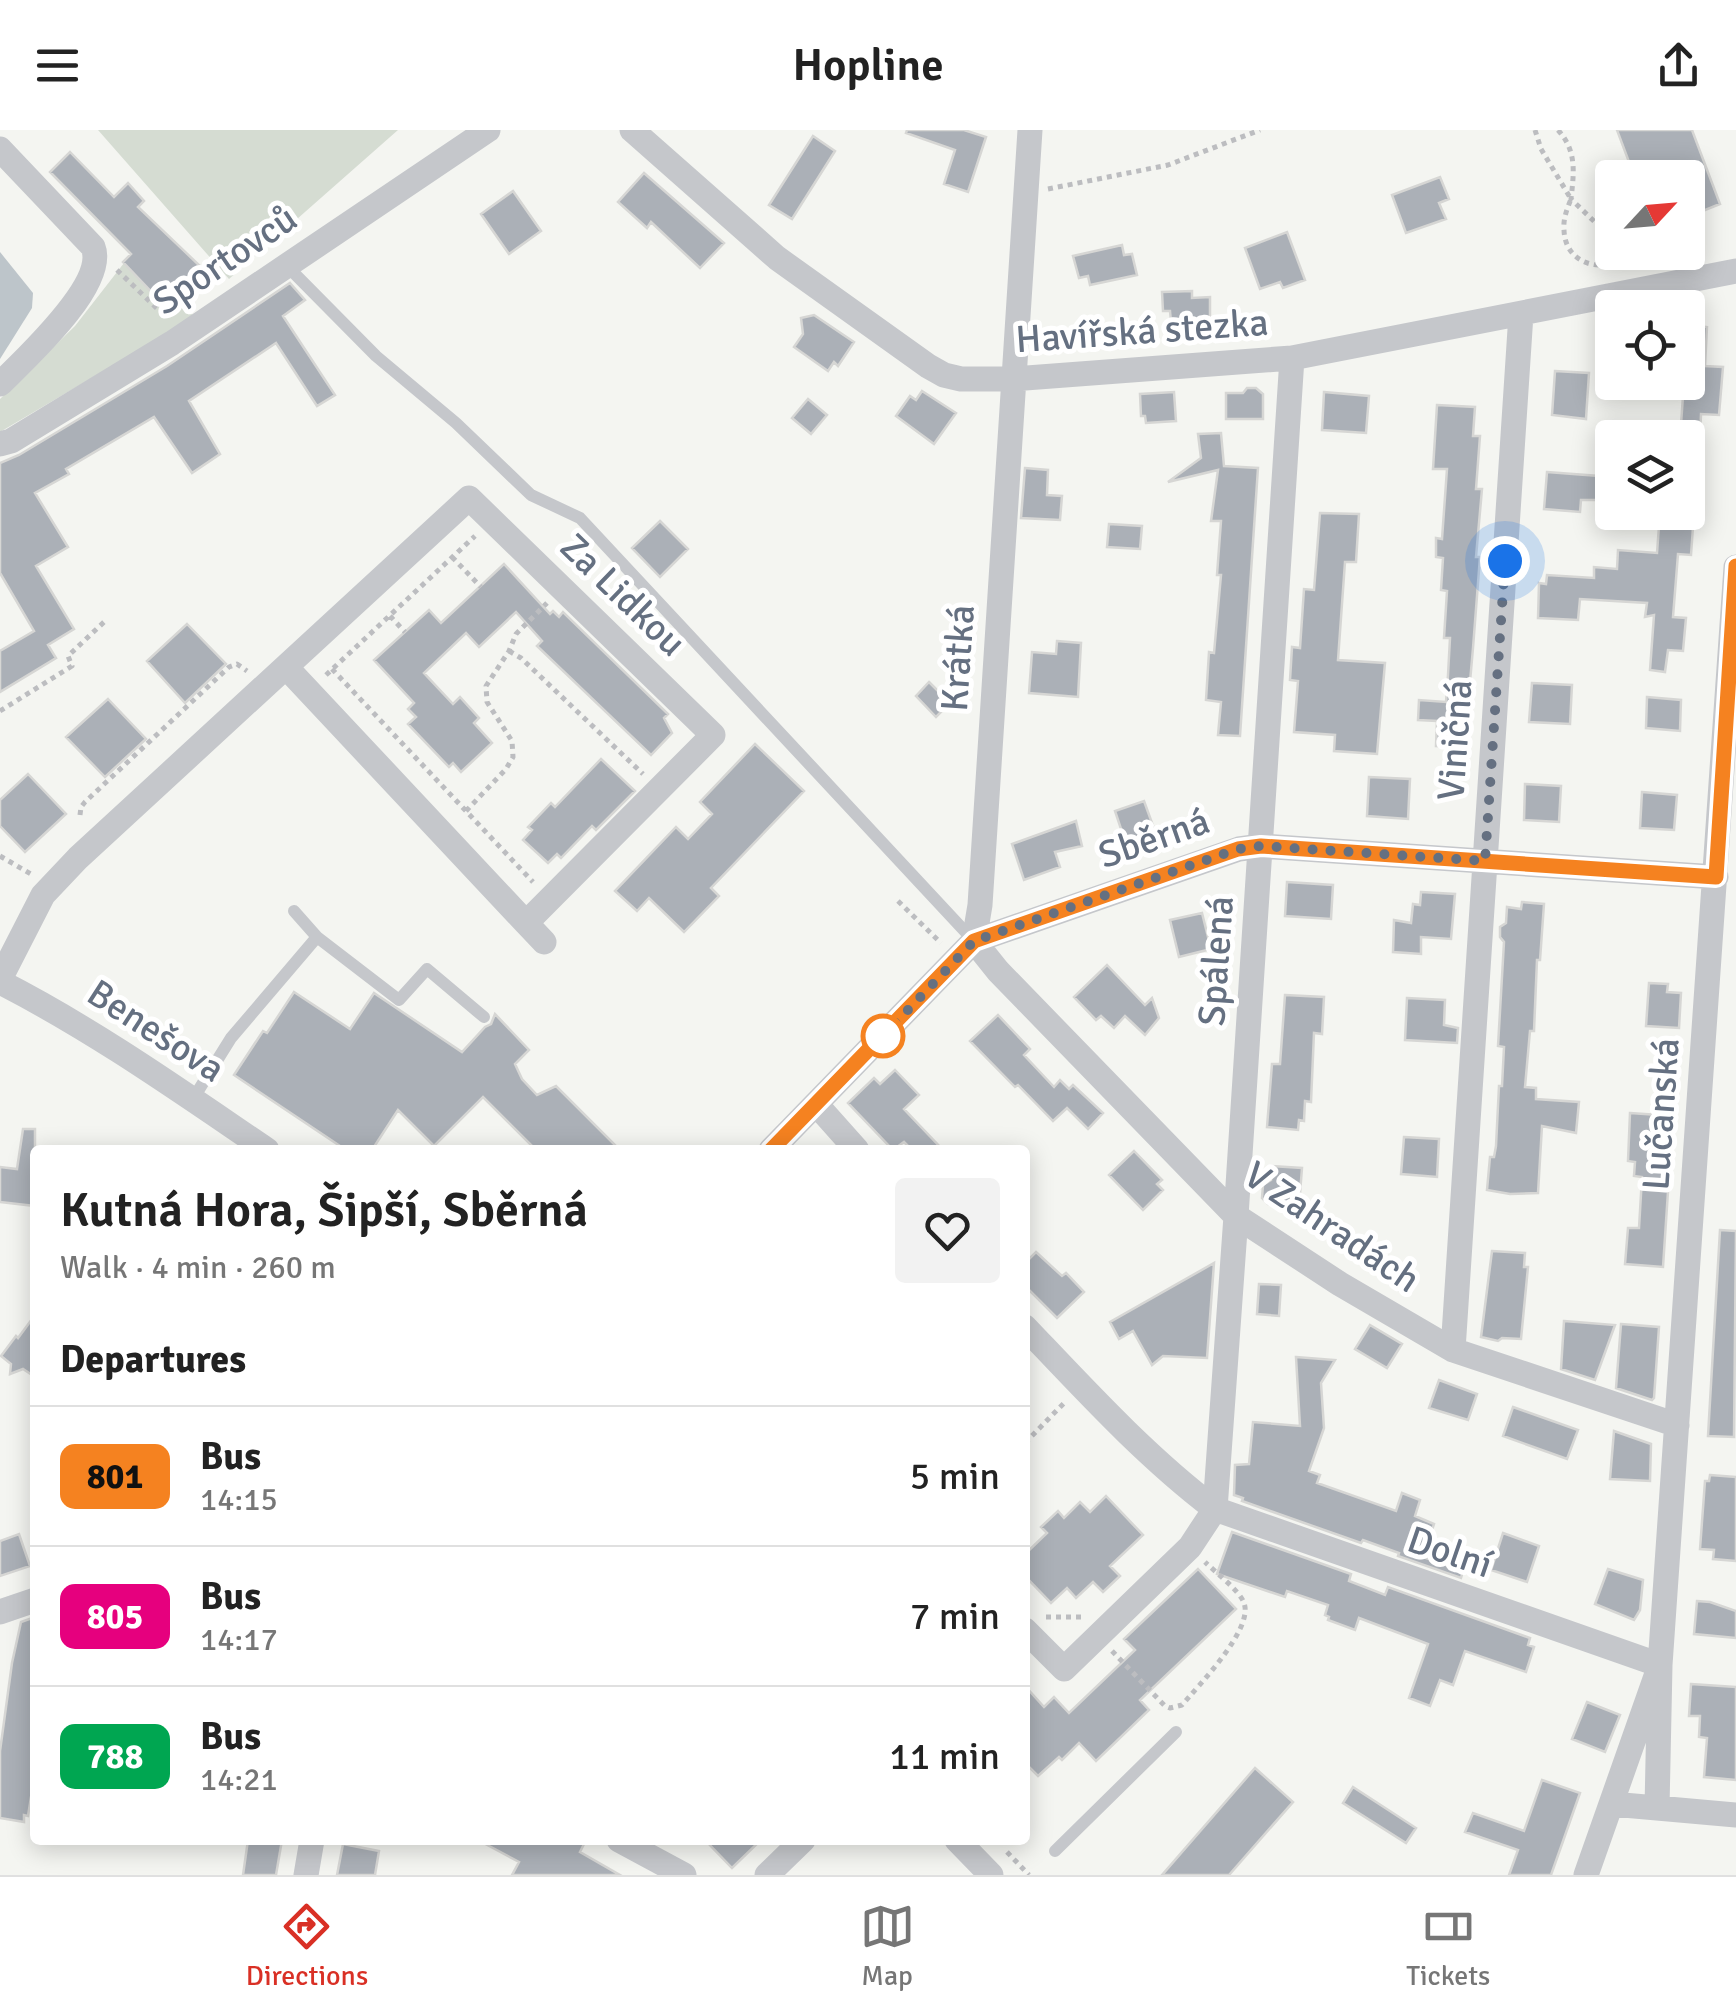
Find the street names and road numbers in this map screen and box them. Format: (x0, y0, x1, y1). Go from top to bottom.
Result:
street label: Sportovců (144, 195, 306, 325)
street label: Havířská stezka (1014, 299, 1270, 363)
street label: Za Lidkou (550, 524, 696, 666)
street label: Krátká (931, 603, 985, 713)
street label: Viničná (1427, 678, 1483, 802)
street label: Sběrná (1092, 797, 1216, 879)
street label: Spálená (1188, 894, 1244, 1028)
street label: Benešova (79, 969, 233, 1093)
street label: Lučanská (1632, 1036, 1690, 1192)
street label: V Zahradách (1235, 1151, 1429, 1303)
street label: Dolní (1401, 1516, 1499, 1589)

